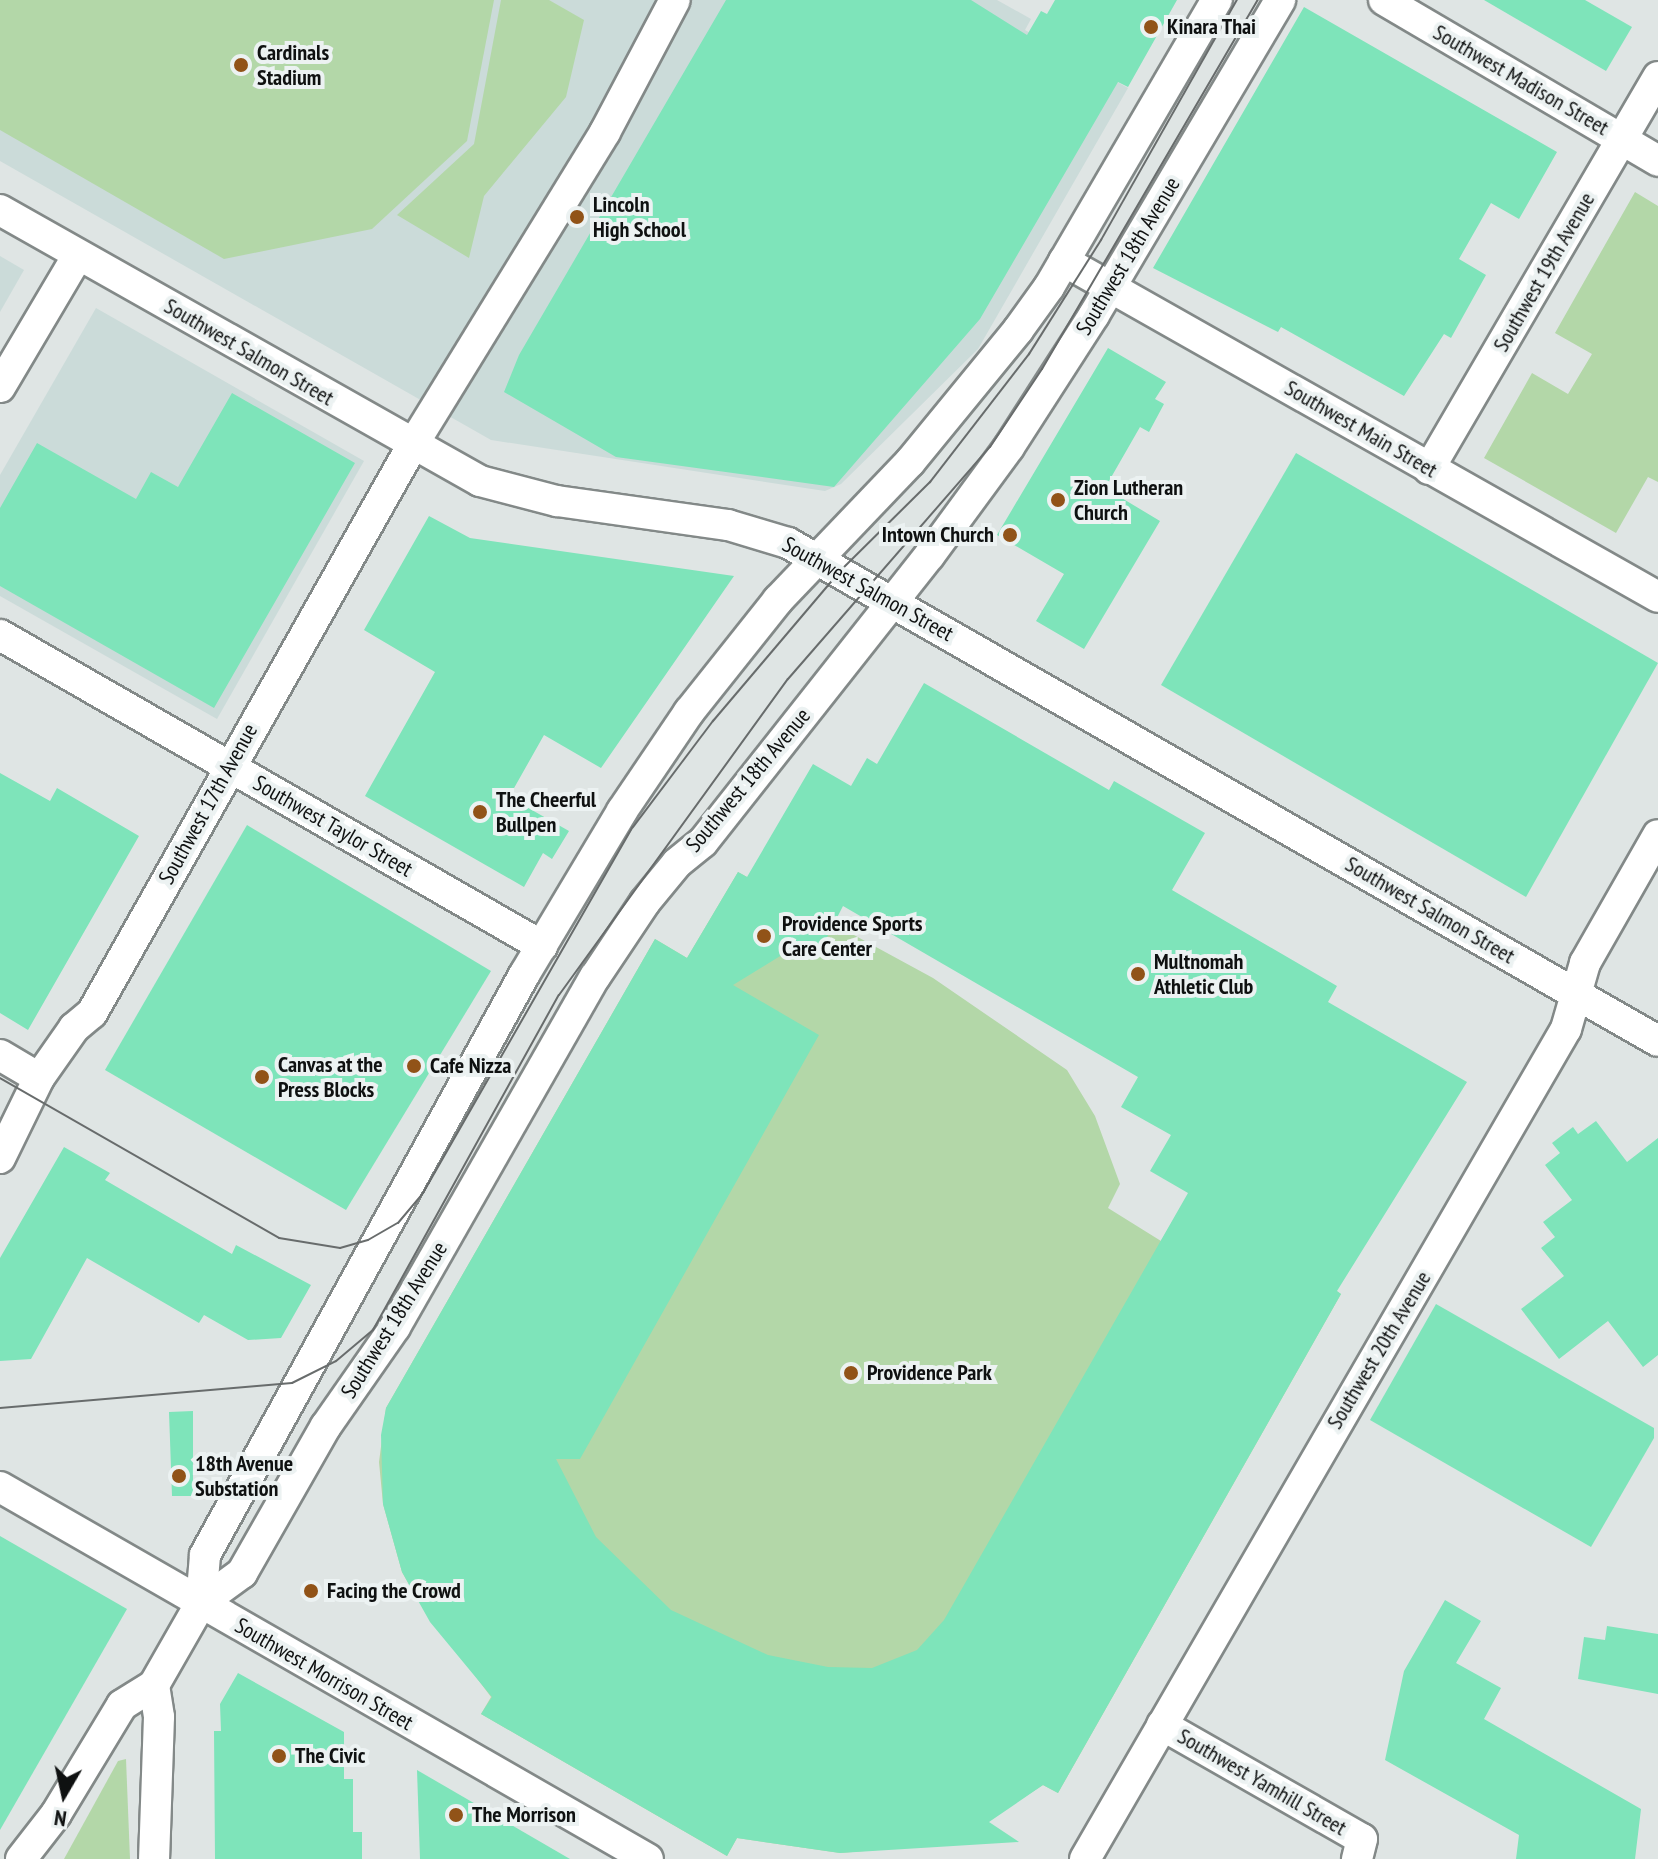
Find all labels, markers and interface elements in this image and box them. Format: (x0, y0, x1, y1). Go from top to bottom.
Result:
place label: Kinara Thai (1167, 14, 1257, 40)
marker: Kinara Thai (1142, 18, 1160, 36)
street label: Southwest Madison Street (1429, 19, 1613, 141)
place label: Cardinals Stadium (257, 39, 329, 90)
marker: Cardinals Stadium (232, 56, 250, 74)
street label: Southwest 18th Avenue (1070, 172, 1186, 340)
street label: Southwest 19th Avenue (1488, 187, 1600, 357)
place label: Lincoln High School (593, 191, 686, 242)
marker: Lincoln High School (568, 208, 586, 226)
street label: Southwest Salmon Street (160, 293, 338, 411)
street label: Southwest Main Street (1280, 375, 1442, 483)
place label: Zion Lutheran Church (1074, 474, 1183, 526)
marker: Zion Lutheran Church (1049, 491, 1067, 509)
place label: Intown Church (882, 522, 994, 548)
marker: Intown Church (1001, 526, 1019, 544)
street label: Southwest Salmon Street (778, 531, 958, 647)
street label: Southwest 18th Avenue (680, 703, 816, 857)
street label: Southwest 17th Avenue (153, 719, 263, 889)
street label: Southwest Taylor Street (248, 770, 418, 882)
place label: The Cheerful Bullpen (496, 786, 596, 838)
marker: The Cheerful Bullpen (471, 803, 489, 821)
street label: Southwest Salmon Street (1341, 851, 1519, 969)
place label: Providence Sports Care Center (782, 910, 923, 962)
marker: Providence Sports Care Center (753, 925, 775, 947)
place label: Multnomah Athletic Club (1154, 948, 1254, 1000)
marker: Multnomah Athletic Club (1129, 965, 1147, 983)
place label: Canvas at the Press Blocks (278, 1051, 383, 1102)
place label: Cafe Nizza (430, 1053, 511, 1079)
marker: Cafe Nizza (405, 1057, 423, 1075)
marker: Canvas at the Press Blocks (253, 1068, 271, 1086)
street label: Southwest 18th Avenue (335, 1237, 453, 1403)
street label: Southwest 20th Avenue (1321, 1266, 1437, 1434)
place label: Providence Park (867, 1360, 992, 1386)
marker: Providence Park (842, 1364, 860, 1382)
place label: 18th Avenue Substation (195, 1450, 294, 1502)
marker: 18th Avenue Substation (170, 1467, 188, 1485)
place label: Facing the Crowd (327, 1578, 461, 1604)
marker: Facing the Crowd (302, 1582, 320, 1600)
street label: Southwest Morrison Street (230, 1612, 418, 1736)
street label: Southwest Yamhill Street (1173, 1723, 1351, 1841)
place label: The Civic (295, 1743, 366, 1769)
marker: The Civic (270, 1747, 288, 1765)
north arrow (24, 1755, 104, 1835)
place label: The Morrison (472, 1802, 576, 1828)
text: N (52, 1804, 68, 1833)
marker: The Morrison (447, 1806, 465, 1824)

